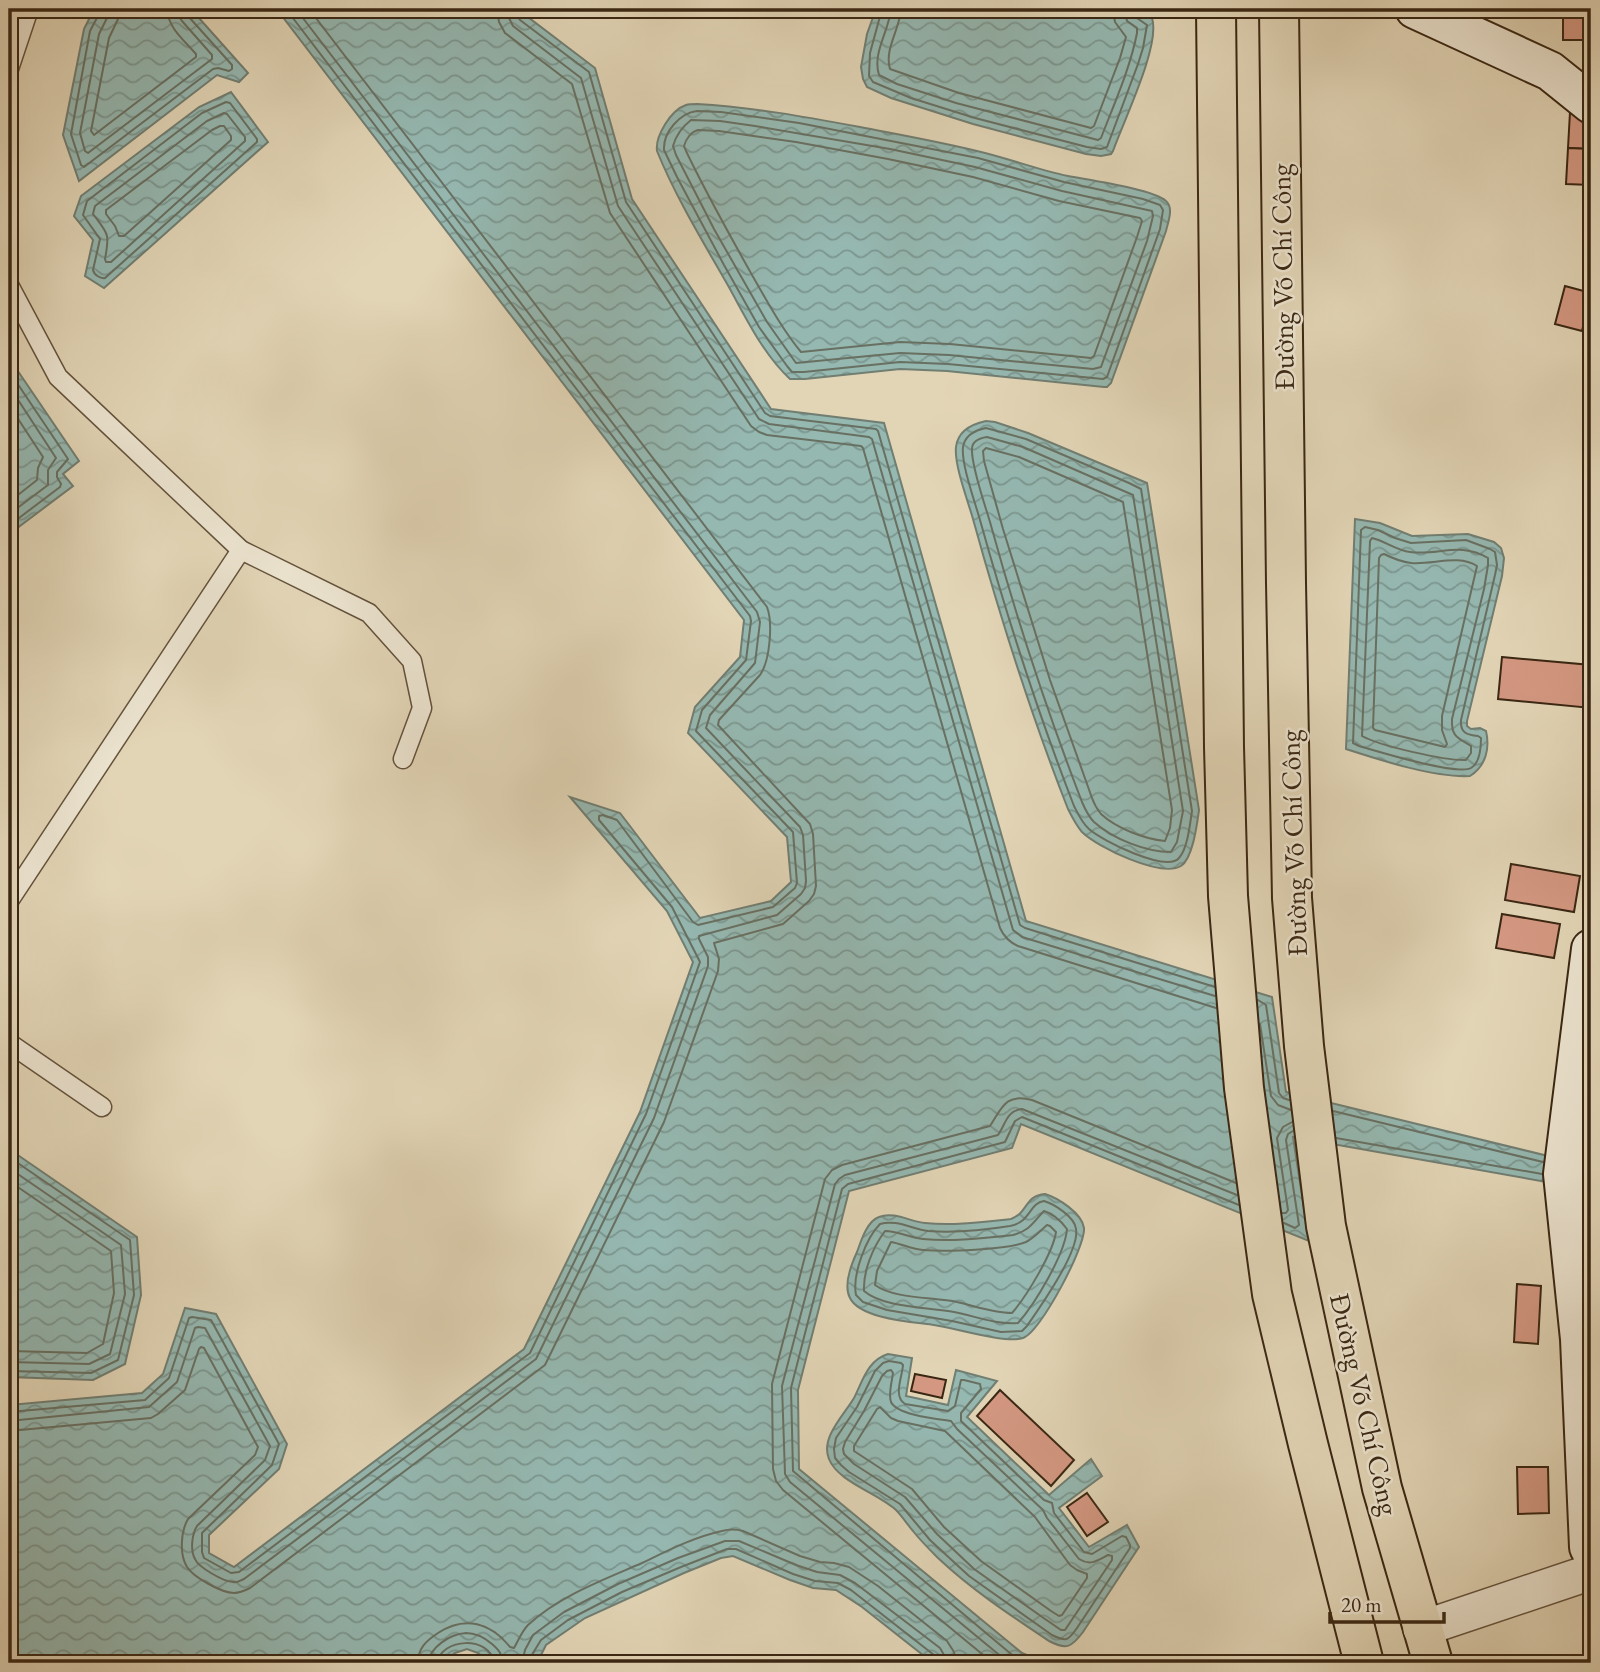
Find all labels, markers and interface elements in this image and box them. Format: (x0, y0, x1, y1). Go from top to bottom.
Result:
street label: Đường Võ Chí Công (1262, 163, 1302, 391)
street label: Đường Võ Chí Công (1271, 728, 1315, 957)
street label: Đường Võ Chí Công (1322, 1290, 1408, 1519)
scale bar (1330, 1581, 1444, 1625)
text: 20 m (1341, 1591, 1382, 1618)

